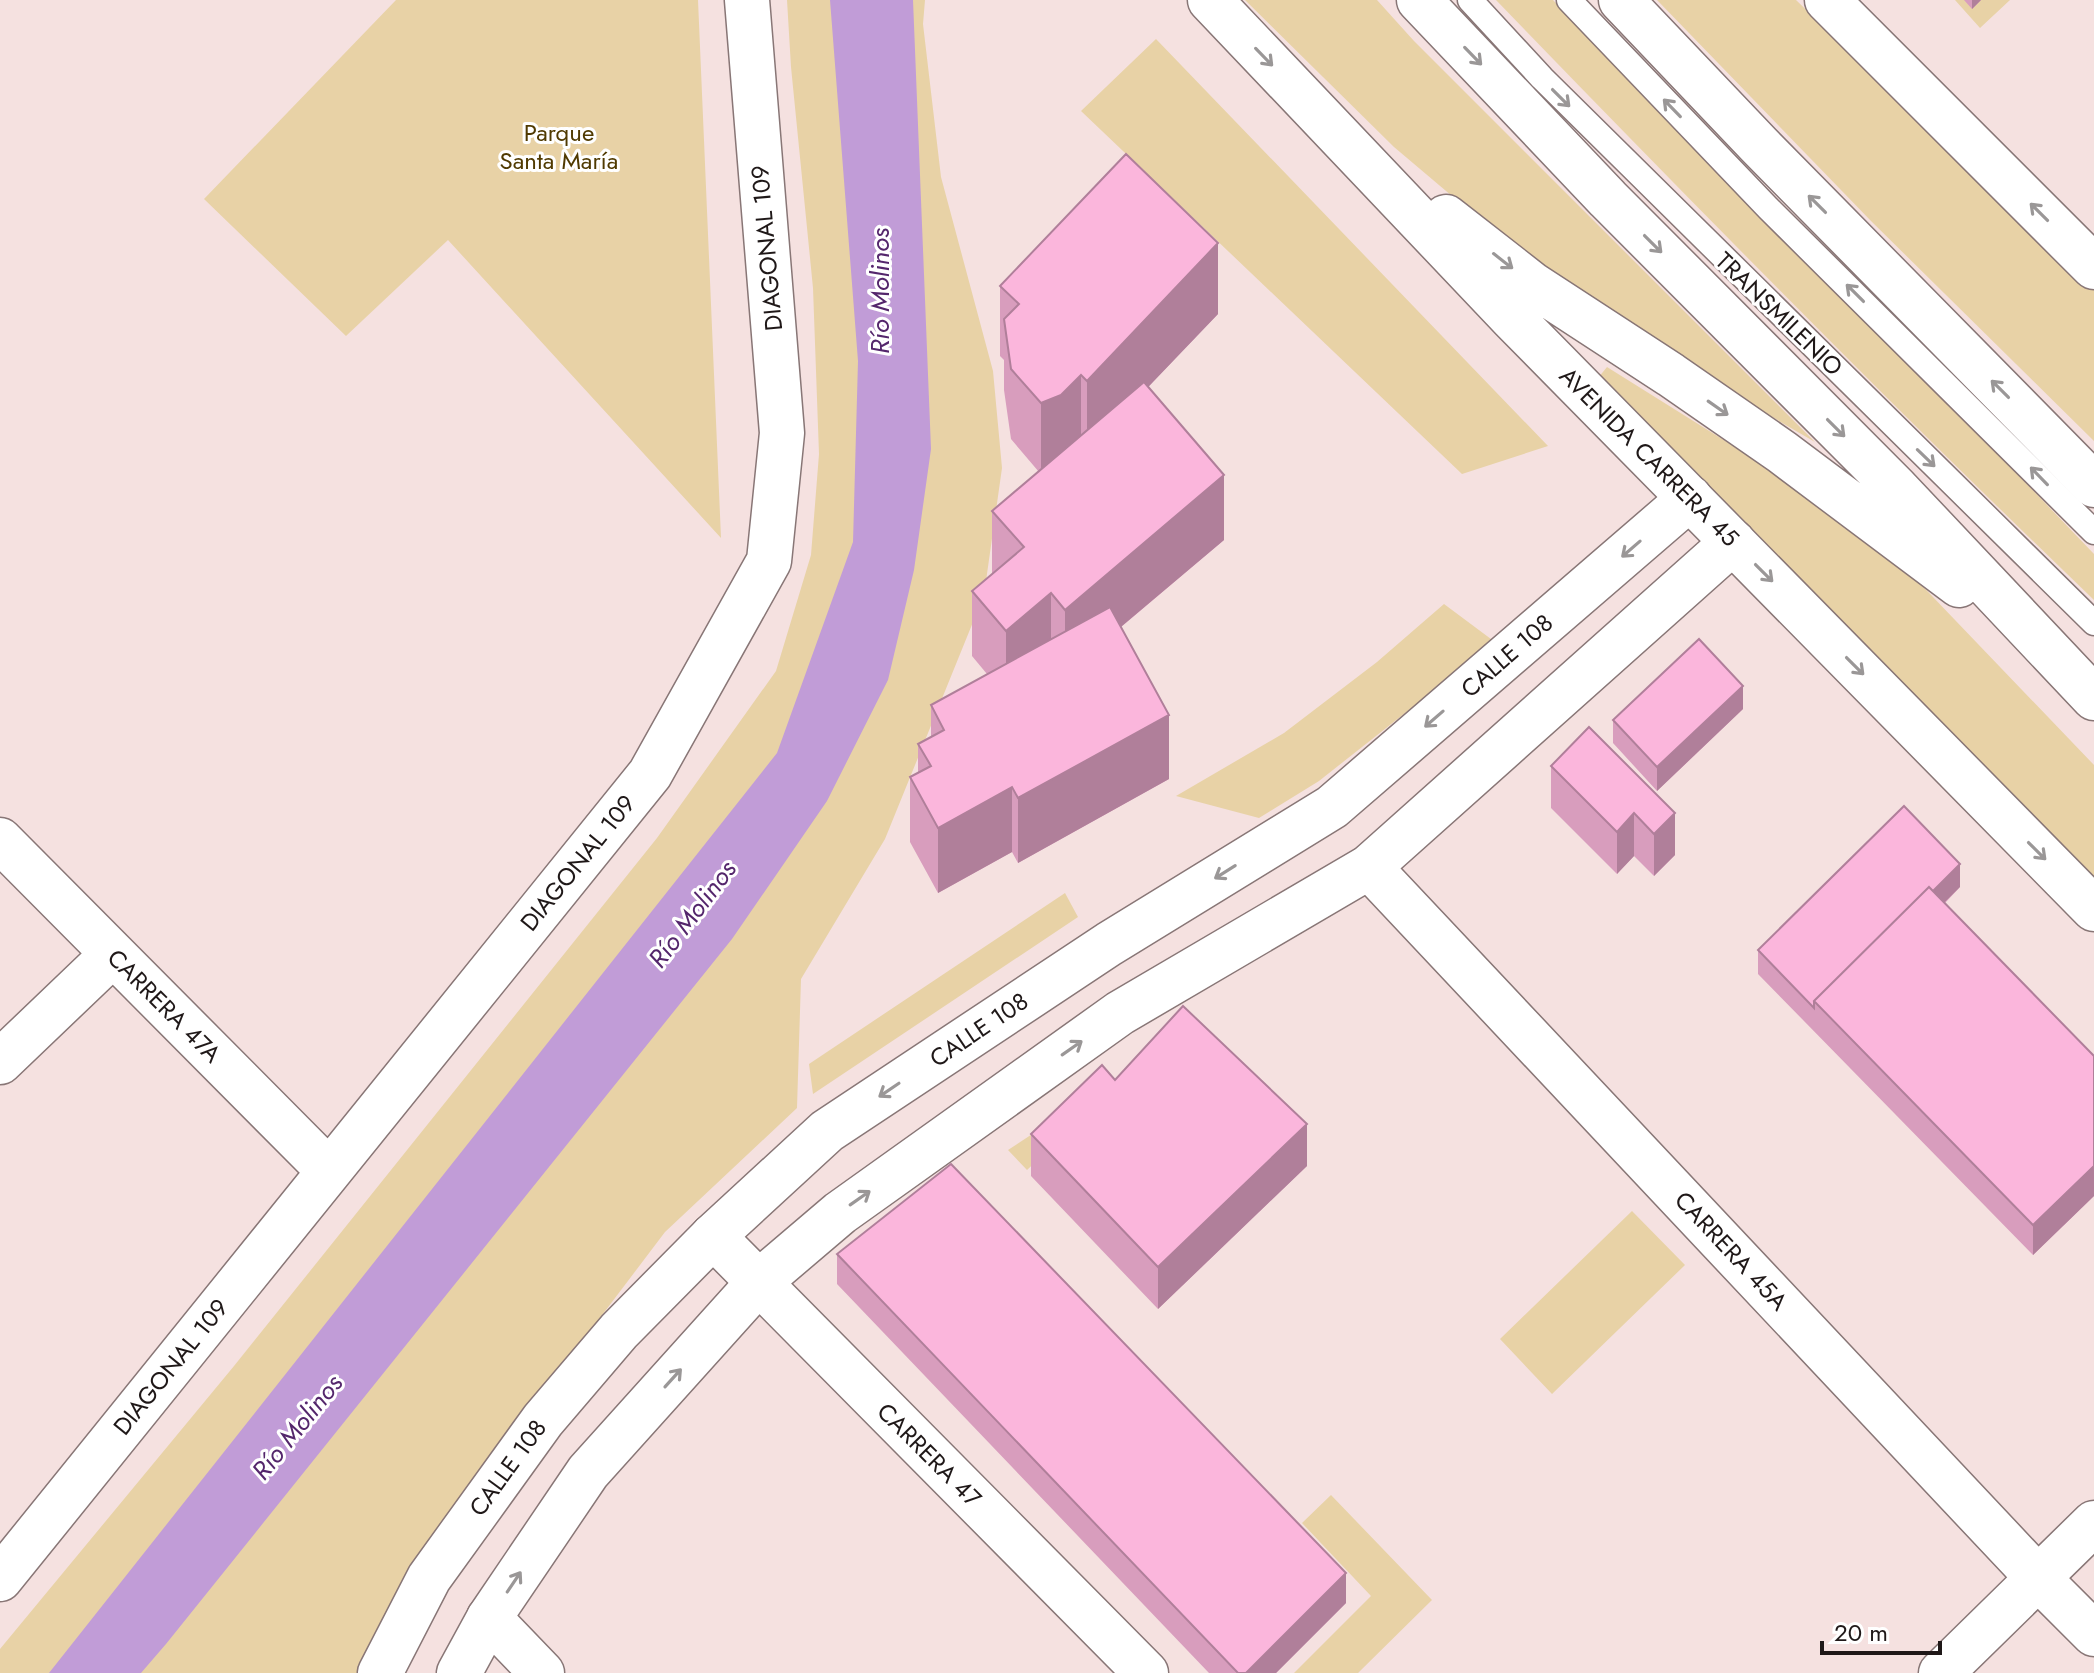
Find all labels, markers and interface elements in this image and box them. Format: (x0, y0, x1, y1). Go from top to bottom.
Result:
one-way arrow (1254, 46, 1272, 66)
one-way arrow (1463, 46, 1482, 66)
one-way arrow (1551, 88, 1570, 107)
one-way arrow (1663, 98, 1682, 118)
park label: Parque Santa María (500, 115, 618, 178)
street label: DIAGONAL 109 (742, 164, 791, 332)
one-way arrow (1808, 194, 1827, 214)
one-way arrow (2030, 203, 2049, 222)
water label: Río Molinos (861, 227, 899, 354)
one-way arrow (1643, 234, 1662, 253)
street label: TRANSMILENIO (1708, 244, 1851, 384)
one-way arrow (1492, 253, 1513, 270)
one-way arrow (1846, 284, 1865, 303)
street label: AVENIDA CARRERA 45 (1552, 359, 1747, 554)
one-way arrow (1991, 380, 2010, 399)
one-way arrow (1706, 400, 1728, 416)
one-way arrow (1827, 418, 1846, 438)
one-way arrow (1916, 448, 1936, 467)
one-way arrow (2030, 466, 2049, 486)
one-way arrow (1621, 540, 1642, 558)
one-way arrow (1754, 563, 1773, 582)
street label: CALLE 108 (1453, 606, 1561, 706)
one-way arrow (1845, 656, 1864, 676)
one-way arrow (1424, 710, 1445, 728)
street label: DIAGONAL 109 (512, 787, 644, 938)
one-way arrow (2027, 841, 2046, 860)
water label: Río Molinos (639, 852, 746, 976)
one-way arrow (1214, 865, 1237, 881)
street label: CARRERA 47A (99, 941, 229, 1071)
street label: CALLE 108 (922, 984, 1035, 1075)
one-way arrow (1060, 1039, 1082, 1056)
one-way arrow (879, 1081, 901, 1098)
street label: CARRERA 45A (1667, 1183, 1796, 1318)
one-way arrow (848, 1190, 870, 1206)
street label: DIAGONAL 109 (105, 1291, 237, 1442)
water label: Río Molinos (243, 1365, 352, 1488)
one-way arrow (663, 1368, 681, 1388)
street label: CARRERA 47 (869, 1395, 990, 1515)
street label: CALLE 108 (460, 1412, 555, 1523)
one-way arrow (505, 1572, 522, 1594)
scale bar (1822, 1605, 1940, 1655)
text: 20 m (1834, 1615, 1888, 1650)

